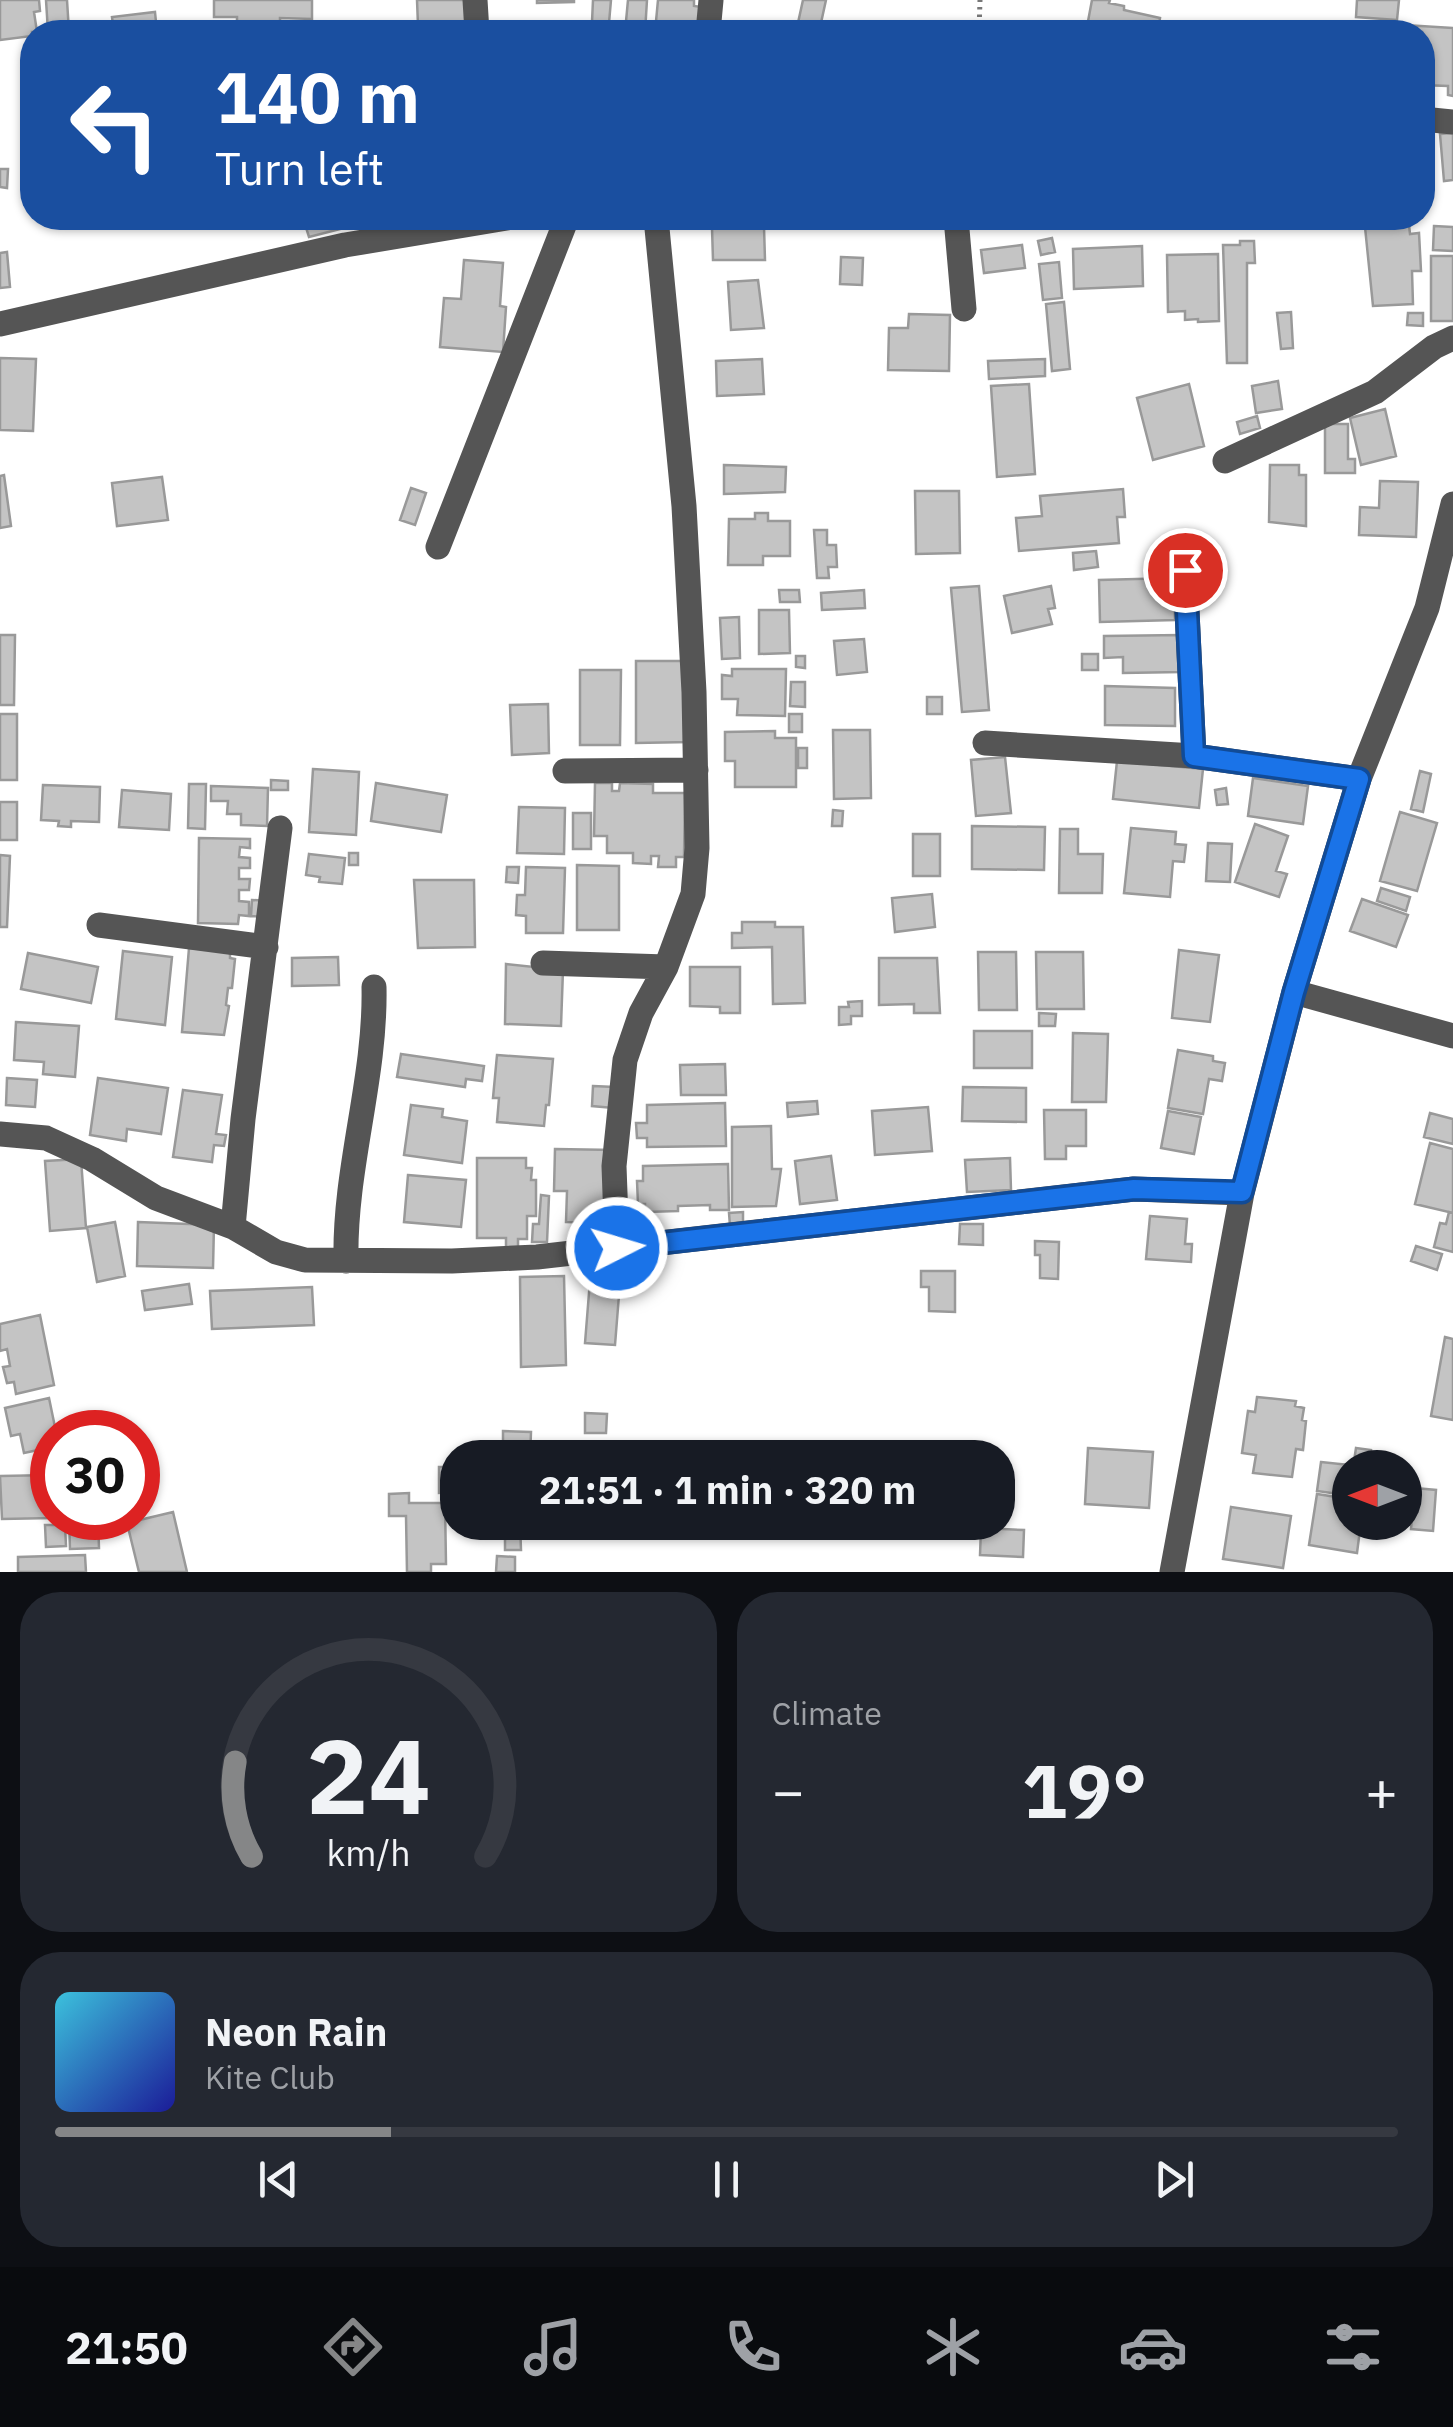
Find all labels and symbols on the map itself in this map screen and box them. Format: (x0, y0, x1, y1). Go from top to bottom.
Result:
pin (1143, 528, 1228, 613)
position arrow (565, 1196, 669, 1300)
speed limit sign: 30 (30, 1410, 160, 1540)
north arrow (1332, 1450, 1422, 1540)

